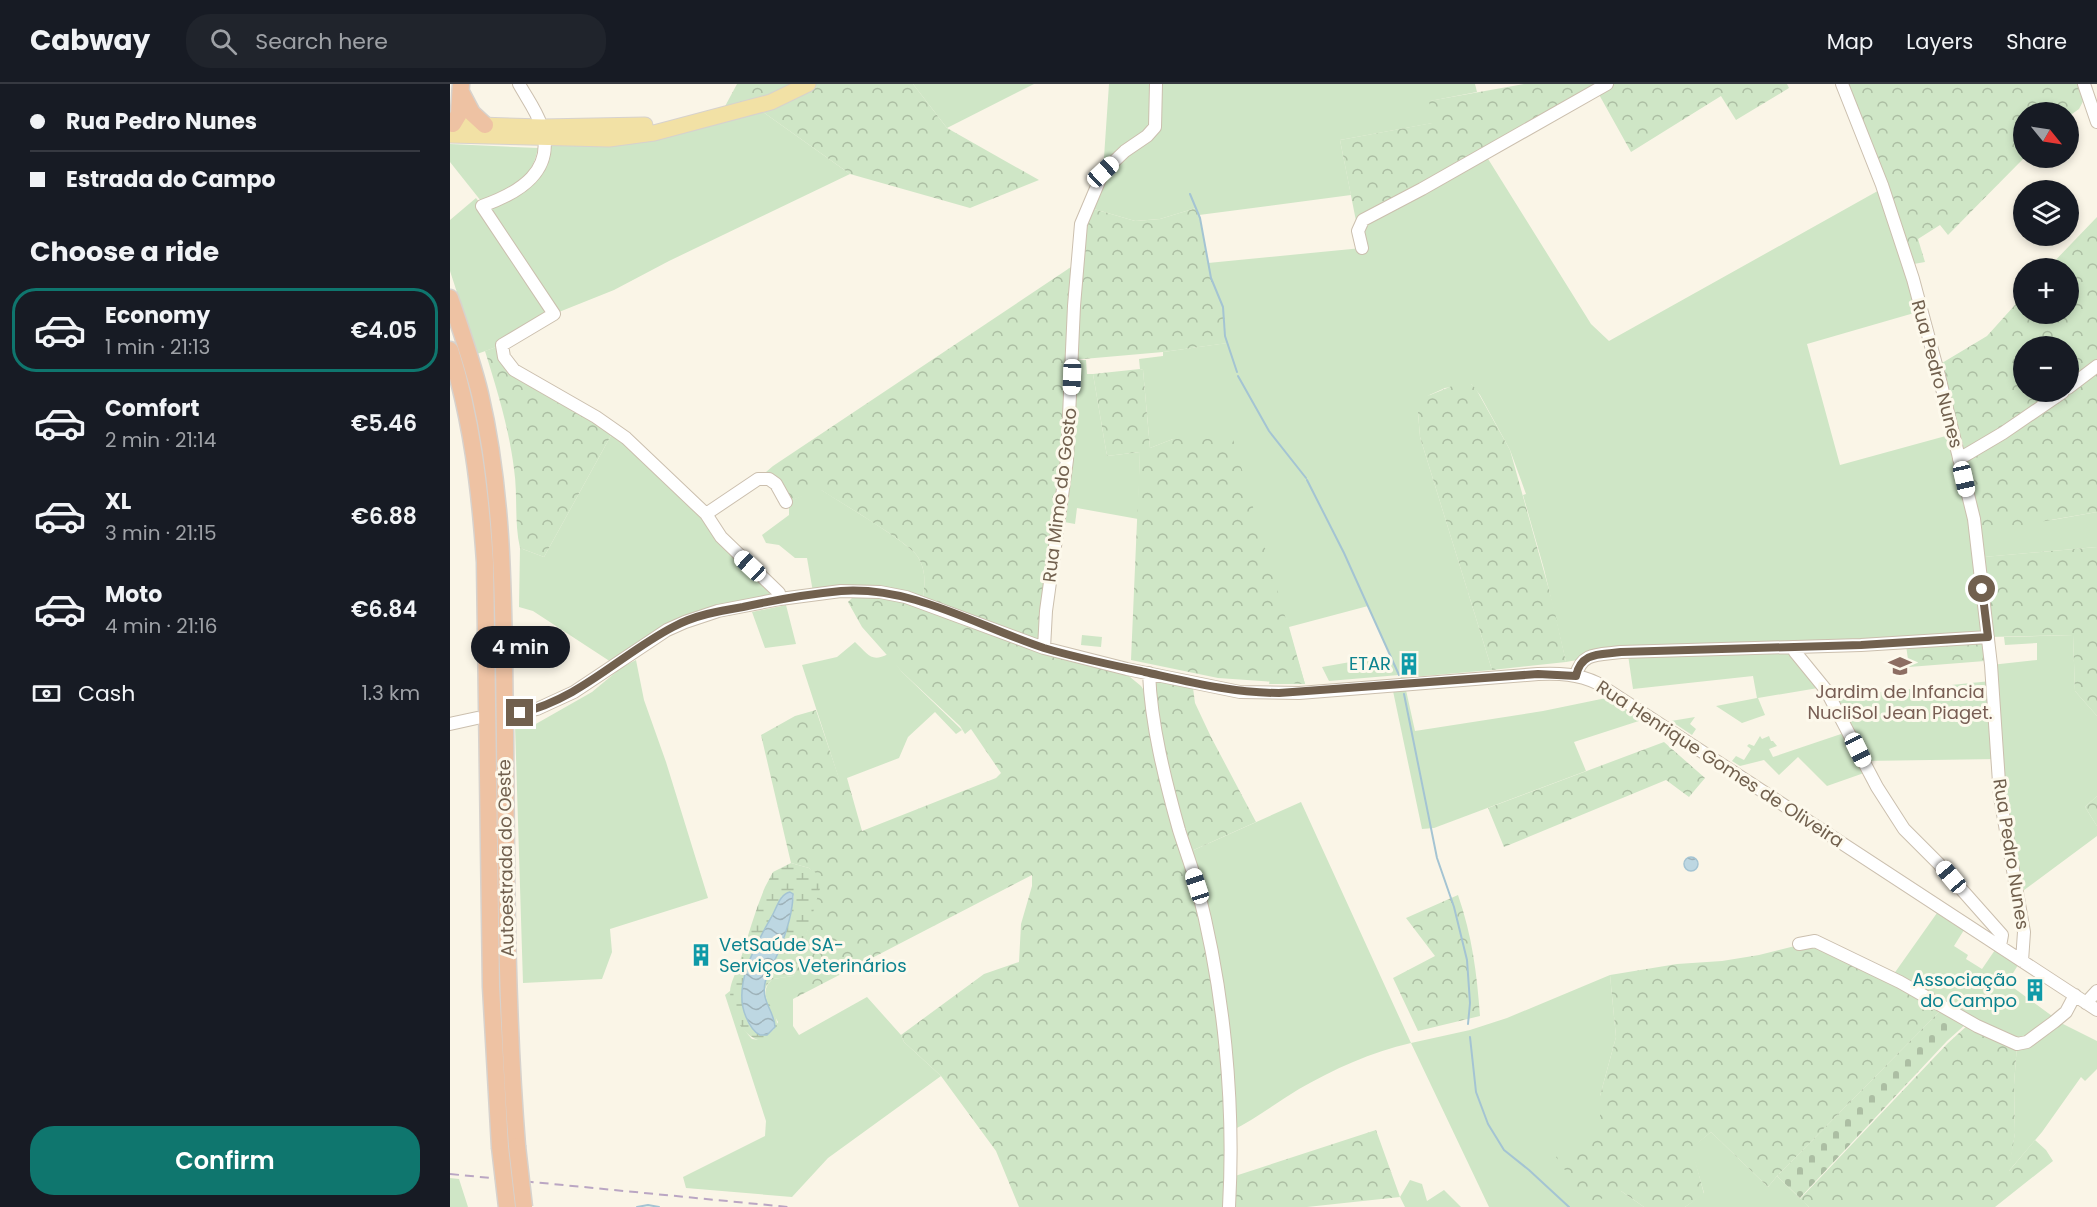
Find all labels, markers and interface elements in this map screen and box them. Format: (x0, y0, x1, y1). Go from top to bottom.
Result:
search box (186, 14, 606, 68)
text: Cabway (30, 21, 150, 60)
icon: search (207, 25, 240, 58)
text: Search here (255, 26, 388, 57)
text: Map (1827, 27, 1873, 56)
text: Layers (1906, 27, 1973, 56)
text: Share (2006, 27, 2067, 56)
north arrow (2013, 102, 2079, 168)
map controls (2013, 102, 2079, 402)
text: Rua Pedro Nunes (66, 106, 257, 137)
car (1084, 153, 1122, 191)
text: Estrada do Campo (66, 164, 276, 195)
button: layers (2013, 180, 2079, 246)
text: Choose a ride (30, 233, 219, 270)
button: + (2013, 258, 2079, 324)
street label: Rua Pedro Nunes (1906, 297, 1969, 451)
text: Economy (105, 300, 210, 331)
icon: car (33, 303, 87, 357)
text: €4.05 (351, 315, 417, 346)
text: 1 min · 21:13 (105, 333, 210, 361)
button: − (2013, 336, 2079, 402)
car (1062, 359, 1082, 395)
text: Comfort (105, 393, 199, 424)
icon: car (33, 396, 87, 450)
street label: Rua Mimo do Gosto (1036, 406, 1083, 584)
text: €5.46 (351, 408, 417, 439)
text: 2 min · 21:14 (105, 426, 216, 454)
car (1951, 459, 1977, 499)
text: XL (105, 486, 131, 517)
icon: car (33, 489, 87, 543)
text: €6.88 (351, 501, 417, 532)
text: 3 min · 21:15 (105, 519, 216, 547)
car (731, 547, 769, 585)
route start (1968, 575, 1995, 602)
text: Moto (105, 579, 162, 610)
icon: car (33, 582, 87, 636)
text: €6.84 (351, 594, 417, 625)
text: 4 min · 21:16 (105, 612, 217, 640)
callout: 4 min (470, 626, 569, 668)
text: 4 min (492, 633, 549, 661)
place label: ETAR (1349, 651, 1391, 676)
building icon: ETAR (1396, 651, 1422, 677)
school or university icon: Jardim de Infancia NucliSol Jean Piaget. (1887, 653, 1913, 679)
street label: Rua Henrique Gomes de Oliveira (1592, 674, 1849, 853)
icon: cash (30, 677, 63, 710)
text: Cash (78, 678, 135, 709)
text: 1.3 km (361, 679, 420, 707)
place label: Jardim de Infancia NucliSol Jean Piaget. (1807, 679, 1993, 725)
route end (506, 699, 533, 726)
car (1842, 730, 1874, 770)
street label: Autoestrada do Oeste (491, 759, 520, 957)
street label: Rua Pedro Nunes (1987, 777, 2036, 931)
car (1933, 857, 1969, 897)
car (1183, 866, 1211, 906)
place label: VetSaúde SA- Serviços Veterinários (719, 932, 907, 978)
building icon: VetSaúde SA- Serviços Veterinários (688, 942, 714, 968)
place label: Associação do Campo (1912, 967, 2017, 1013)
building icon: Associação do Campo (2022, 977, 2048, 1003)
button: Confirm (30, 1126, 420, 1195)

